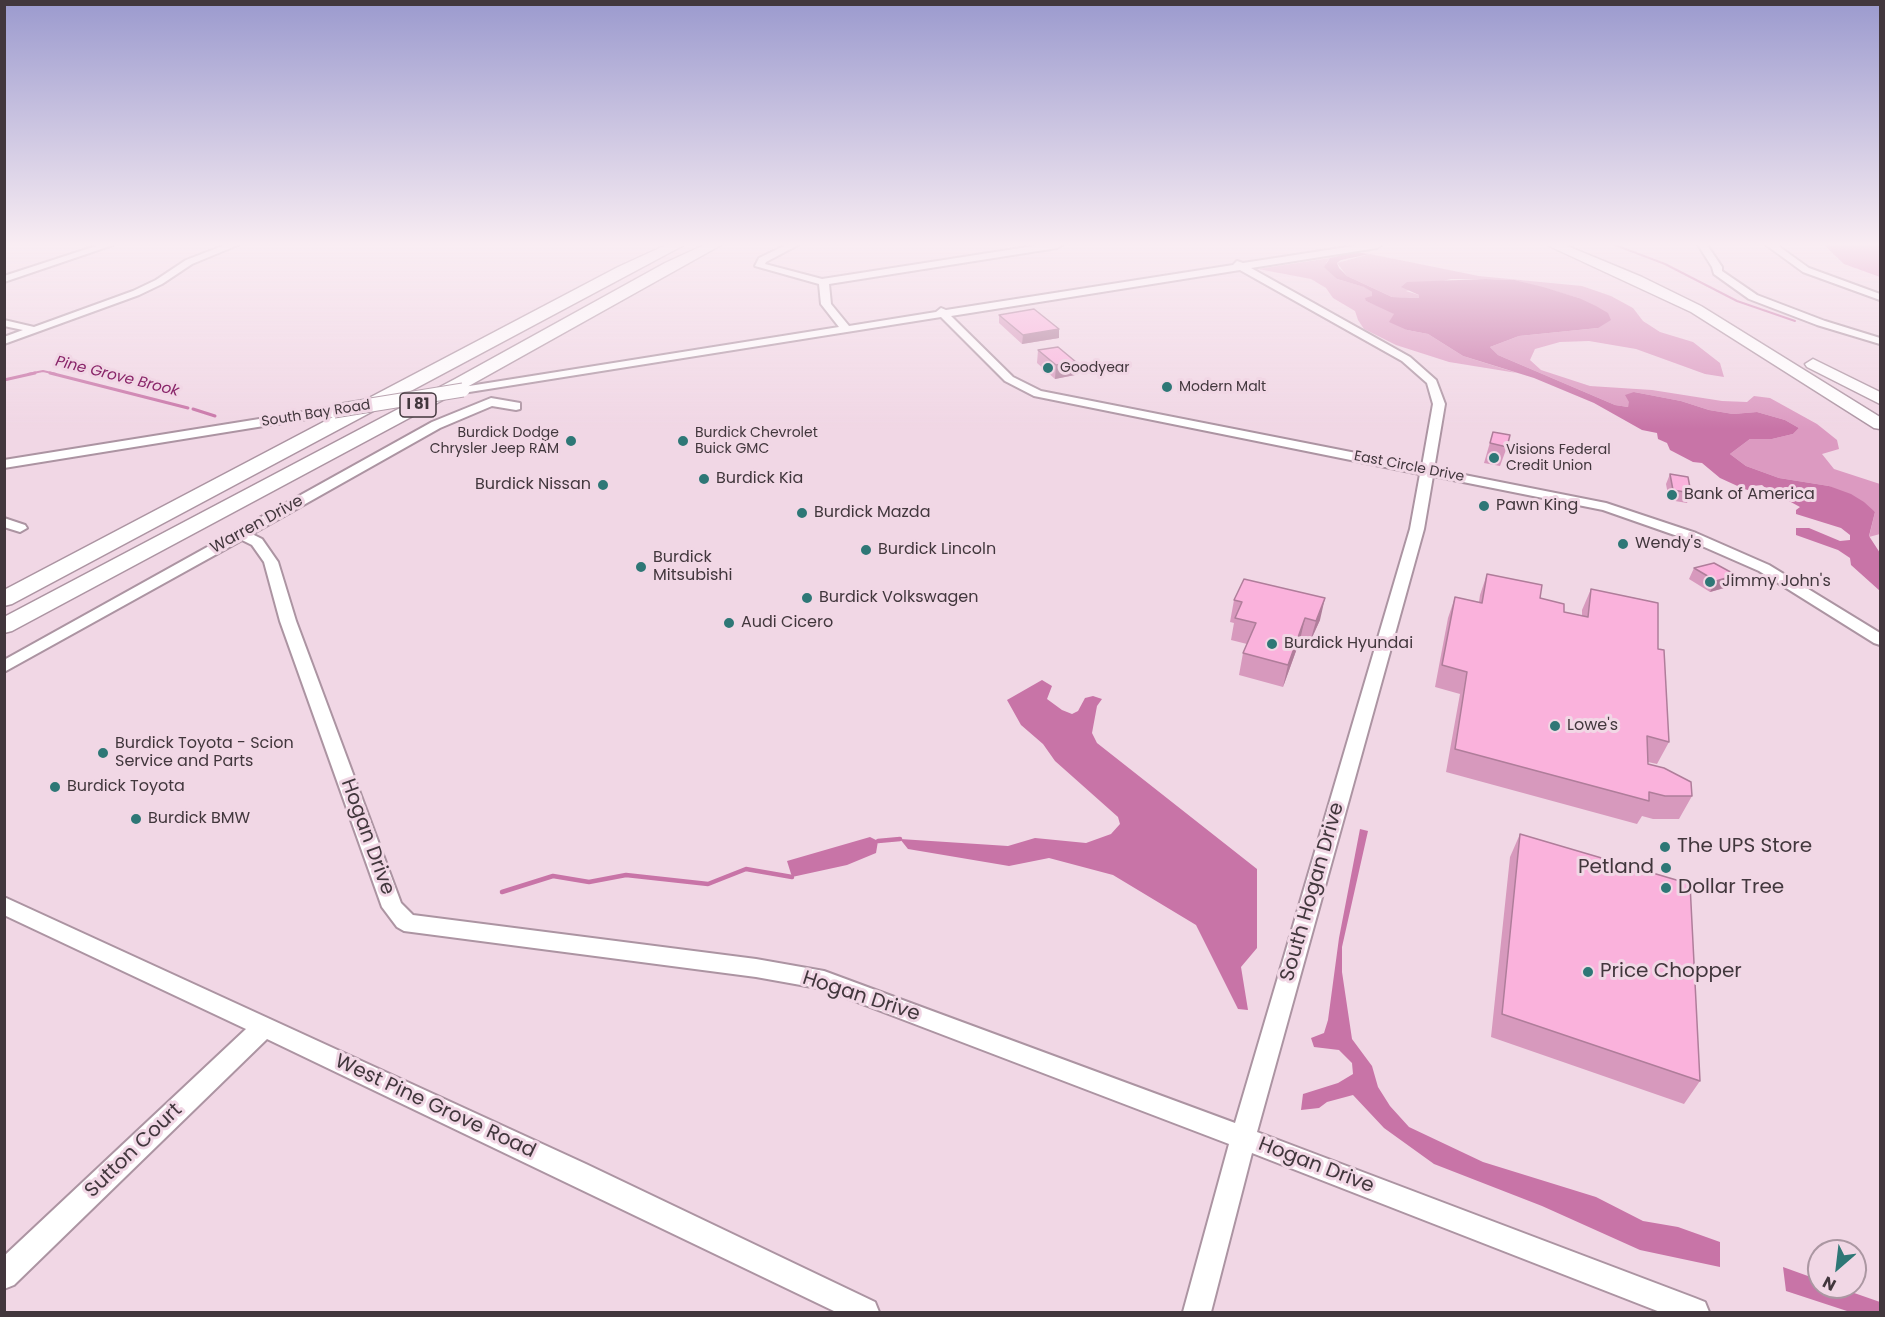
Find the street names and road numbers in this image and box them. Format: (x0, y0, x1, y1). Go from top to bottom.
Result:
road number: I 81 (400, 393, 436, 417)
street label: South Bay Road (260, 397, 372, 431)
street label: East Circle Drive (1353, 448, 1465, 486)
street label: Warren Drive (207, 492, 307, 558)
street label: Hogan Drive (335, 776, 399, 898)
street label: South Hogan Drive (1276, 800, 1350, 984)
street label: Hogan Drive (799, 967, 923, 1027)
street label: West Pine Grove Road (331, 1050, 539, 1164)
street label: Sutton Court (80, 1099, 188, 1203)
street label: Hogan Drive (1255, 1133, 1377, 1199)

